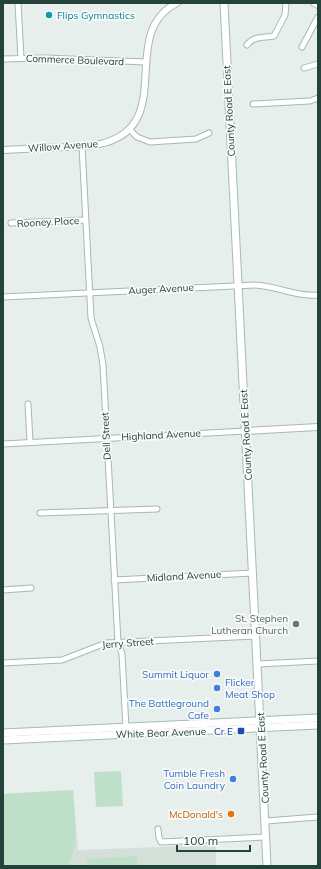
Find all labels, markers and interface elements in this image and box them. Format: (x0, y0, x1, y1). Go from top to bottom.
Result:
place label: Flips Gymnastics (57, 9, 135, 22)
marker: Flips Gymnastics (44, 10, 54, 20)
street label: Commerce Boulevard (26, 52, 124, 68)
street label: County Road E East (220, 65, 238, 157)
street label: Willow Avenue (28, 137, 98, 155)
street label: Rooney Place (16, 214, 80, 230)
street label: Auger Avenue (128, 281, 194, 297)
street label: County Road E East (237, 389, 255, 481)
street label: Dell Street (98, 411, 114, 460)
street label: Highland Avenue (121, 426, 201, 444)
street label: Midland Avenue (146, 568, 222, 584)
place label: St. Stephen Lutheran Church (211, 612, 288, 637)
marker: St. Stephen Lutheran Church (291, 619, 301, 629)
street label: Jerry Street (102, 635, 155, 651)
place label: Summit Liquor (142, 668, 209, 681)
marker: Summit Liquor (212, 669, 222, 679)
place label: Flicker Meat Shop (225, 676, 275, 701)
marker: Flicker Meat Shop (212, 683, 222, 693)
place label: The Battleground Cafe (129, 697, 209, 722)
marker: The Battleground Cafe (212, 704, 222, 714)
street label: County Road E East (254, 712, 272, 804)
street label: White Bear Avenue (116, 725, 206, 741)
place label: Cr E (214, 725, 233, 738)
marker: Cr E (236, 726, 246, 736)
place label: Tumble Fresh Coin Laundry (163, 767, 226, 792)
marker: Tumble Fresh Coin Laundry (228, 774, 238, 784)
place label: McDonald's (169, 808, 223, 821)
marker: McDonald's (226, 809, 236, 819)
scale bar (177, 827, 250, 853)
text: 100 m (183, 833, 218, 848)

